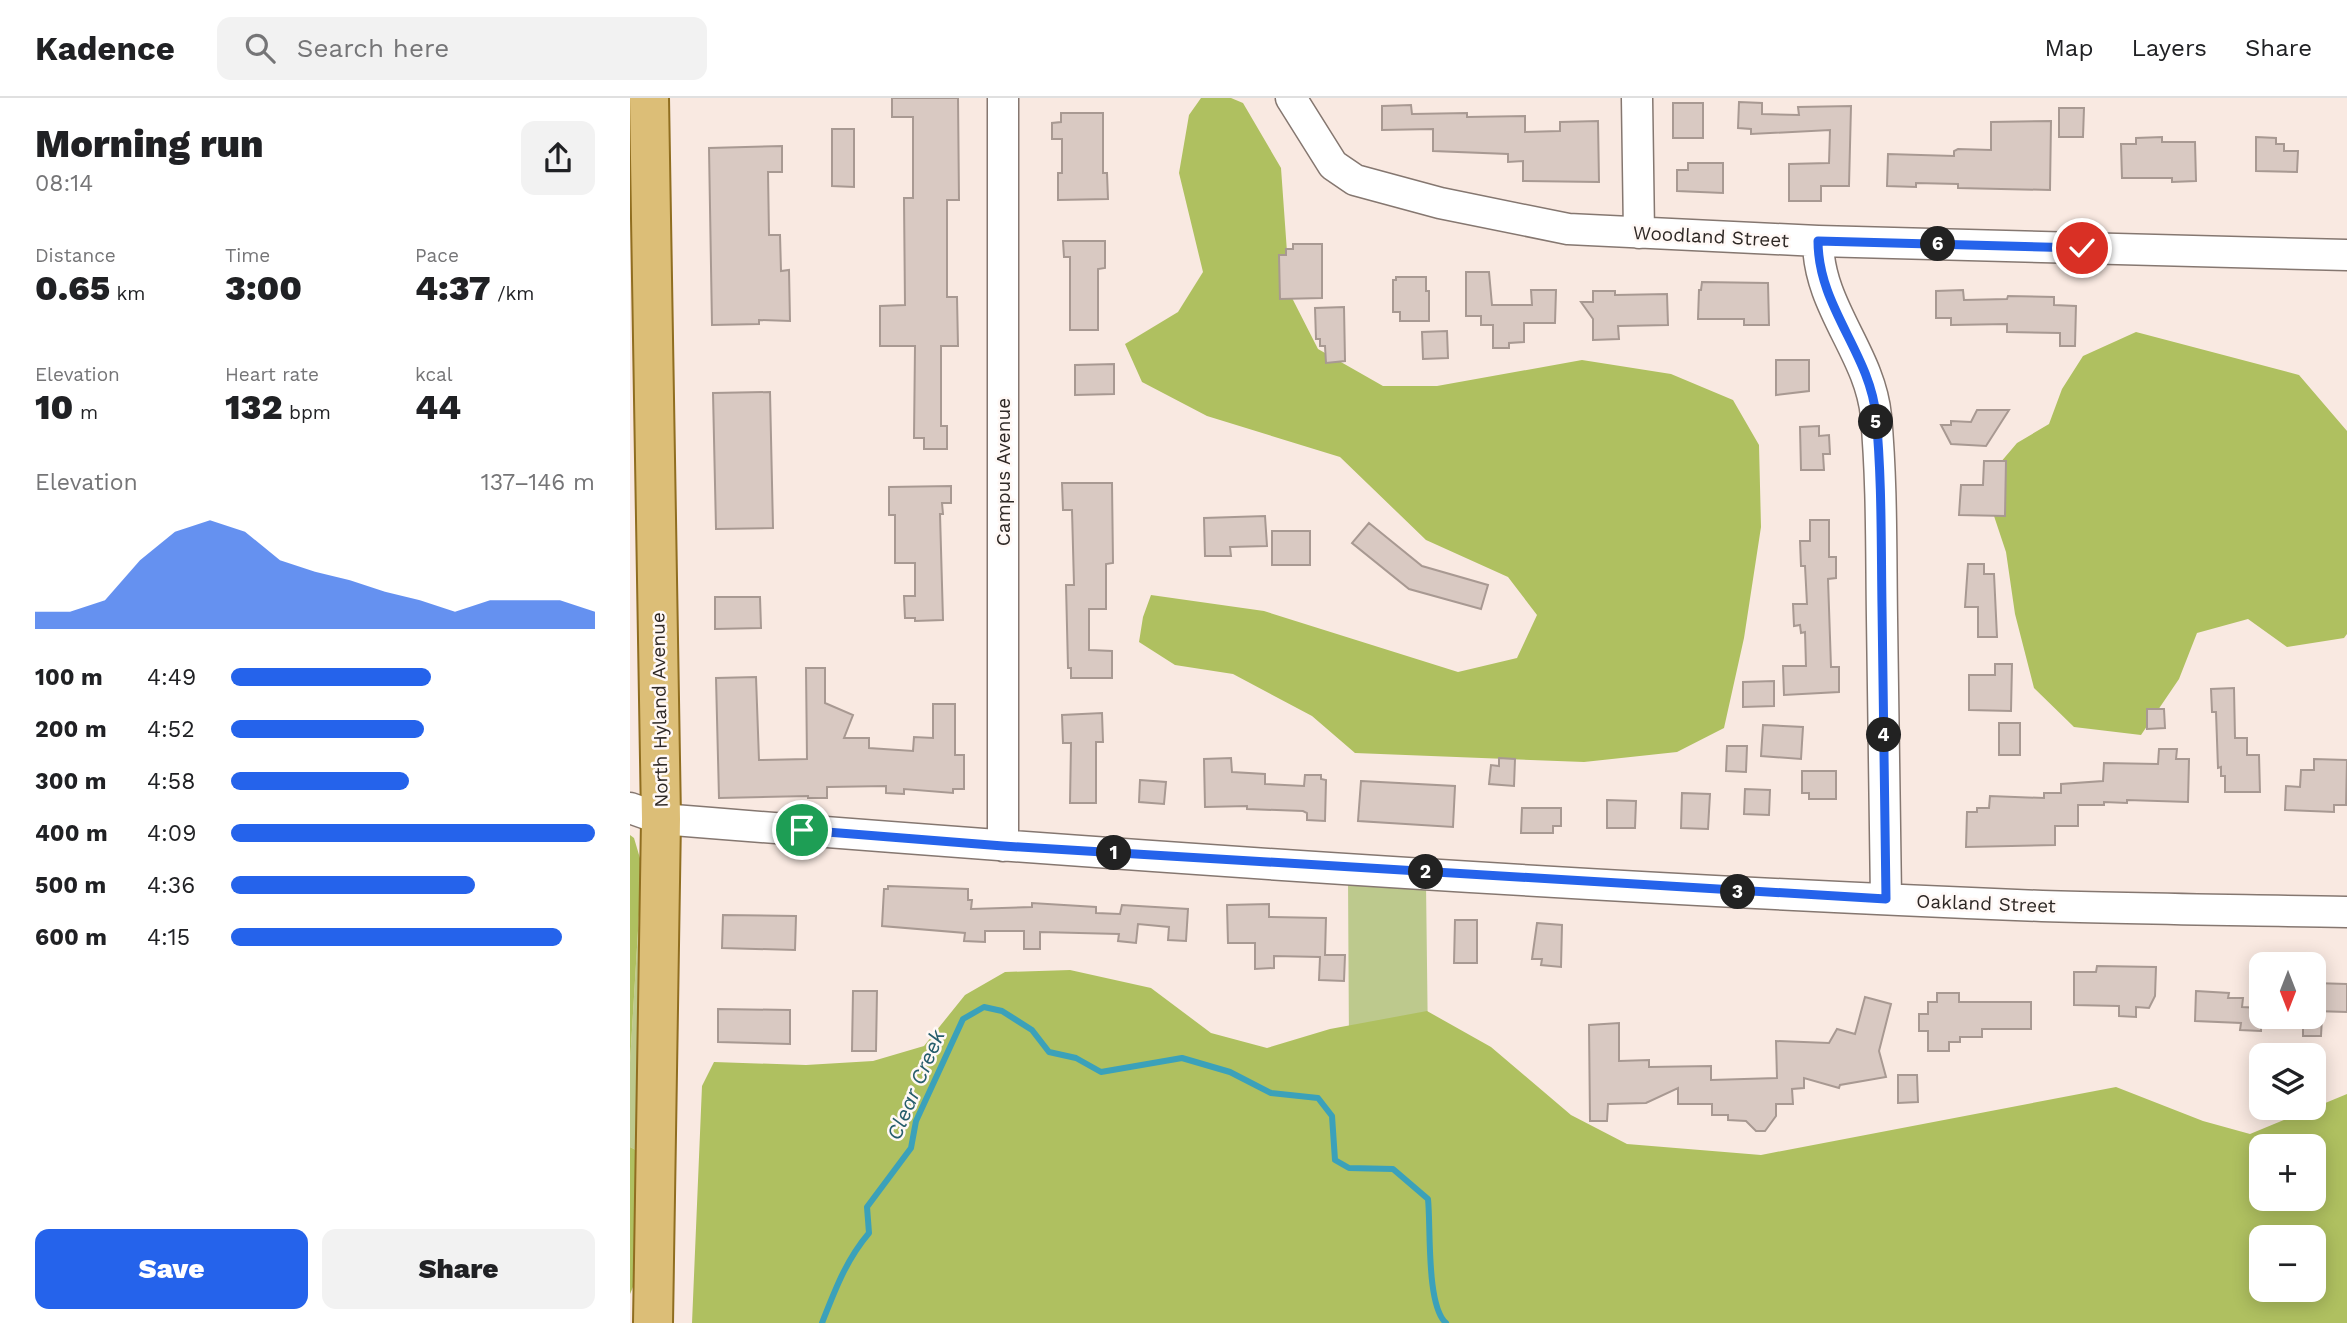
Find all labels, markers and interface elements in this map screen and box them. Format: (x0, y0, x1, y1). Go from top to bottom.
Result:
search box (217, 17, 707, 80)
text: Kadence (35, 29, 175, 68)
icon: search (241, 29, 279, 67)
text: Search here (297, 33, 449, 63)
text: Map (2045, 34, 2093, 62)
text: Layers (2131, 34, 2207, 62)
text: Share (2245, 34, 2312, 62)
button: share (521, 121, 595, 195)
text: Morning run (35, 122, 264, 166)
text: 08:14 (35, 170, 93, 197)
pin (2052, 218, 2112, 278)
street label: Woodland Street (1632, 221, 1790, 252)
pin: 6 (1920, 226, 1956, 262)
icon: check (2063, 229, 2101, 267)
text: 6 (1932, 232, 1943, 255)
text: Distance (35, 244, 116, 267)
text: Time (225, 244, 270, 267)
text: Pace (415, 244, 459, 267)
text: 0.65 (35, 267, 110, 309)
text: 3:00 (225, 267, 302, 309)
text: 4:37 (415, 267, 491, 309)
text: km (110, 282, 145, 305)
text: /km (491, 282, 534, 305)
text: Elevation (35, 363, 120, 386)
text: Heart rate (225, 363, 319, 386)
text: kcal (415, 363, 453, 386)
text: 10 (35, 386, 73, 428)
text: 132 (225, 386, 283, 428)
text: 44 (415, 386, 461, 428)
street label: Campus Avenue (992, 398, 1015, 546)
text: m (73, 401, 98, 424)
text: bpm (283, 401, 331, 424)
pin: 5 (1858, 404, 1894, 440)
text: 5 (1870, 410, 1881, 433)
text: Elevation (35, 469, 138, 496)
text: 137–146 m (481, 469, 595, 496)
street label: North Hyland Avenue (646, 612, 673, 808)
text: 100 m (35, 664, 103, 691)
text: 4:49 (147, 664, 196, 691)
text: 200 m (35, 716, 107, 743)
text: 4:52 (147, 716, 195, 743)
pin: 4 (1866, 718, 1902, 752)
text: 4 (1877, 723, 1890, 746)
text: 300 m (35, 768, 106, 795)
text: 4:58 (147, 768, 195, 795)
pin (772, 800, 832, 860)
icon: arrive (783, 811, 821, 849)
text: 400 m (35, 820, 108, 847)
text: 4:09 (147, 820, 196, 847)
pin: 1 (1096, 836, 1132, 870)
text: 1 (1109, 841, 1118, 864)
pin: 2 (1408, 854, 1444, 890)
text: 2 (1420, 860, 1431, 883)
text: 500 m (35, 872, 106, 899)
text: 4:36 (147, 872, 195, 899)
pin: 3 (1720, 874, 1756, 910)
text: 3 (1732, 880, 1743, 903)
street label: Oakland Street (1916, 890, 2056, 917)
text: 600 m (35, 924, 107, 951)
text: 4:15 (147, 924, 190, 951)
north arrow (2249, 952, 2326, 1029)
map controls (2249, 952, 2326, 1302)
water label: Clear Creek (881, 1025, 950, 1144)
button: layers (2249, 1043, 2326, 1120)
button: + (2249, 1134, 2326, 1211)
button: − (2249, 1225, 2326, 1302)
button: Save (35, 1229, 308, 1309)
button: Share (322, 1229, 595, 1309)

